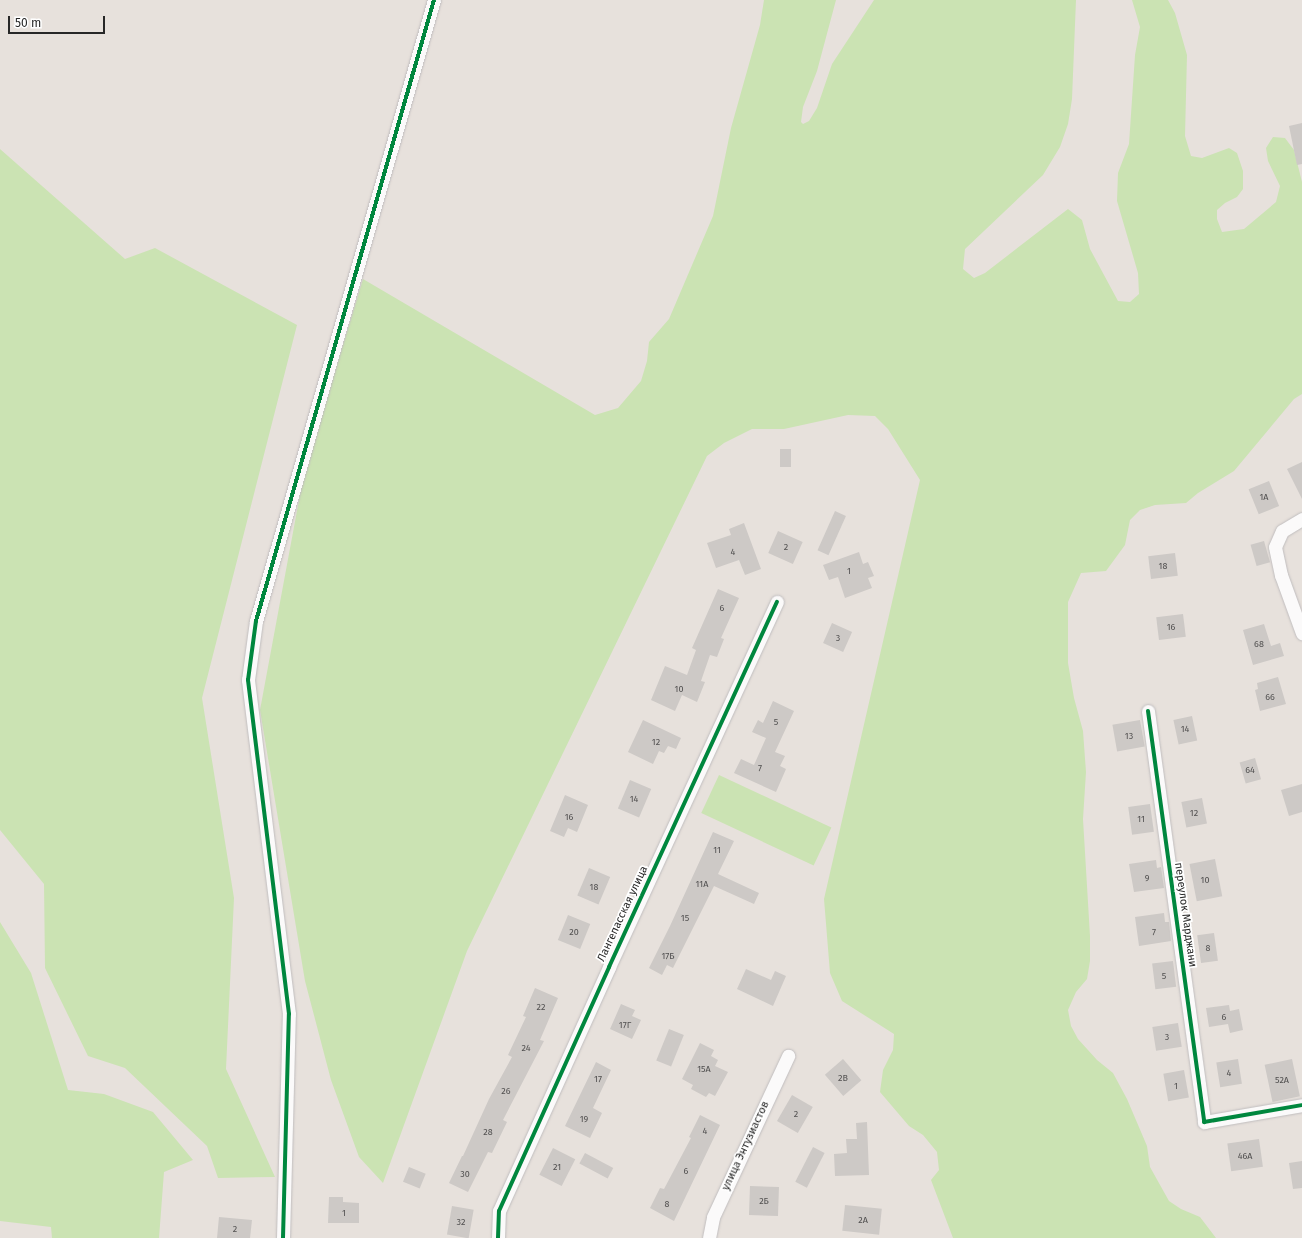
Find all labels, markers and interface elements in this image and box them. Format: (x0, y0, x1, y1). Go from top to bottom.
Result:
scale bar (10, 8, 107, 34)
text: 50 m (15, 16, 41, 30)
house number: 1А (1259, 492, 1269, 502)
house number: 2 (784, 542, 788, 552)
house number: 4 (731, 547, 735, 557)
house number: 18 (1159, 561, 1167, 571)
house number: 1 (847, 566, 851, 576)
house number: 6 (720, 603, 724, 613)
house number: 16 (1167, 622, 1175, 632)
house number: 3 (836, 633, 840, 643)
house number: 68 (1254, 639, 1264, 649)
house number: 10 (675, 684, 683, 694)
house number: 66 (1265, 692, 1275, 702)
house number: 5 (774, 717, 778, 727)
house number: 14 (1181, 724, 1189, 734)
house number: 13 (1125, 731, 1133, 741)
house number: 12 (652, 737, 660, 747)
house number: 7 (758, 763, 762, 773)
house number: 64 (1245, 765, 1255, 775)
house number: 14 (630, 794, 638, 804)
house number: 12 (1190, 808, 1198, 818)
house number: 16 (565, 812, 573, 822)
house number: 11 (1137, 814, 1145, 824)
house number: 11 (713, 845, 721, 855)
street label: переулок Марджани (1171, 862, 1199, 968)
street label: Лангепасская улица (595, 864, 651, 964)
house number: 9 (1145, 873, 1149, 883)
house number: 10 (1201, 875, 1209, 885)
house number: 11А (696, 879, 708, 889)
house number: 18 (590, 882, 598, 892)
house number: 15 (681, 913, 689, 923)
house number: 20 (569, 927, 579, 937)
house number: 7 (1152, 927, 1156, 937)
house number: 8 (1206, 943, 1210, 953)
house number: 17Б (661, 951, 675, 961)
house number: 5 (1162, 971, 1166, 981)
house number: 22 (537, 1002, 545, 1012)
house number: 6 (1222, 1012, 1226, 1022)
house number: 17Г (619, 1020, 631, 1030)
house number: 3 (1165, 1032, 1169, 1042)
house number: 24 (522, 1043, 530, 1053)
house number: 15А (697, 1064, 711, 1074)
house number: 4 (1227, 1068, 1231, 1078)
house number: 2В (838, 1073, 848, 1083)
house number: 17 (594, 1074, 602, 1084)
house number: 52А (1275, 1075, 1289, 1085)
house number: 1 (1174, 1081, 1178, 1091)
house number: 26 (501, 1086, 511, 1096)
street label: улица Энтузиастов (720, 1099, 772, 1193)
house number: 2 (794, 1109, 798, 1119)
house number: 19 (580, 1114, 588, 1124)
house number: 4 (703, 1126, 707, 1136)
house number: 28 (483, 1127, 493, 1137)
house number: 46А (1238, 1151, 1252, 1161)
house number: 21 (553, 1162, 561, 1172)
house number: 6 (684, 1166, 688, 1176)
house number: 30 (460, 1169, 470, 1179)
house number: 2Б (759, 1196, 769, 1206)
house number: 8 (665, 1199, 669, 1209)
house number: 1 (342, 1208, 346, 1218)
house number: 2А (858, 1215, 868, 1225)
house number: 32 (457, 1217, 465, 1227)
house number: 2 (233, 1224, 237, 1234)

